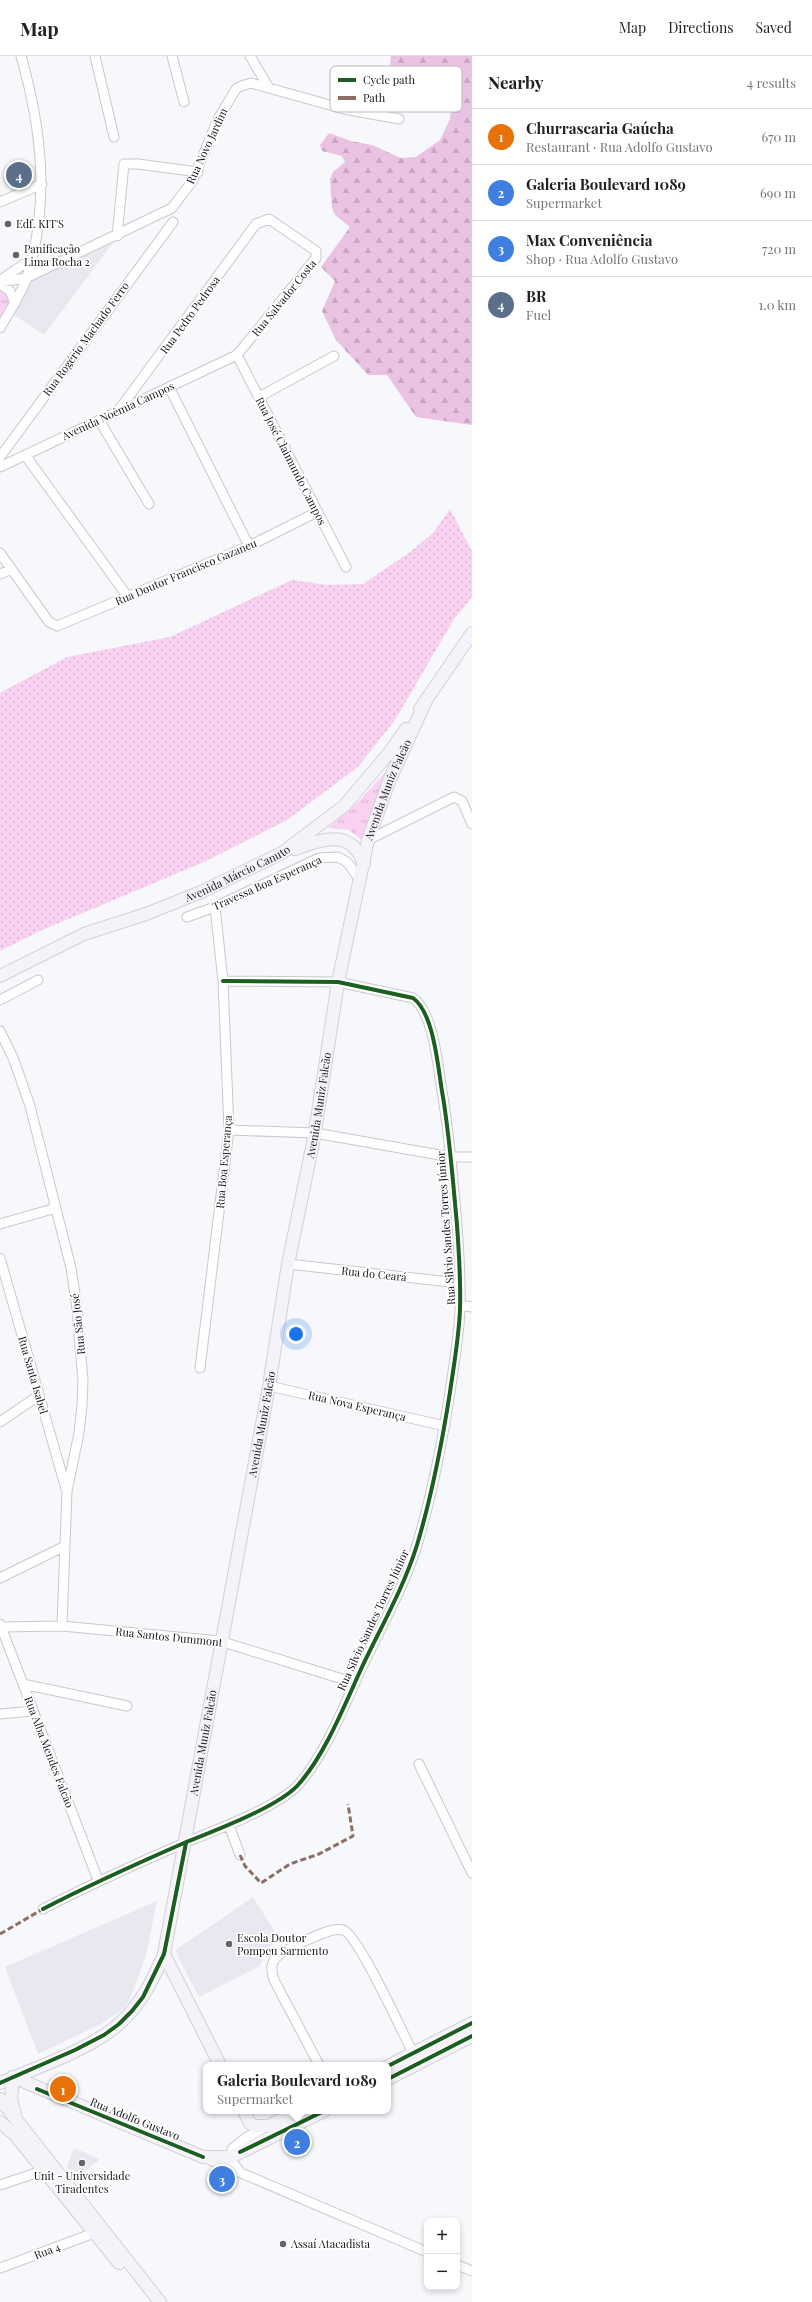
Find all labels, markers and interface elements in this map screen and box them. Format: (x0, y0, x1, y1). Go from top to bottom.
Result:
text: Map (20, 15, 59, 41)
text: Map (619, 18, 646, 37)
text: Directions (668, 18, 734, 37)
text: Saved (756, 18, 792, 37)
legend (330, 66, 462, 112)
text: Nearby (488, 71, 543, 93)
text: Cycle path (363, 72, 415, 87)
text: 4 results (747, 74, 796, 91)
text: Path (363, 90, 386, 105)
street label: Rua Novo Jardim (182, 105, 231, 186)
text: Churrascaria Gaúcha (526, 118, 674, 138)
text: 1 (499, 128, 503, 145)
text: 670 m (761, 128, 796, 145)
text: Restaurant · Rua Adolfo Gustavo (526, 138, 713, 155)
pin: 4 (6, 160, 32, 190)
text: Galeria Boulevard 1089 (526, 174, 686, 194)
text: 2 (498, 184, 504, 201)
text: 690 m (760, 184, 796, 201)
text: Supermarket (526, 194, 602, 211)
place label: Edf. KIT'S (16, 216, 64, 231)
marker: Edf. KIT'S (3, 219, 13, 229)
text: Max Conveniência (526, 230, 652, 250)
text: 3 (498, 240, 504, 257)
text: 720 m (762, 240, 796, 257)
place label: Panificação Lima Rocha 2 (24, 241, 90, 269)
marker: Panificação Lima Rocha 2 (11, 250, 21, 260)
text: Shop · Rua Adolfo Gustavo (526, 250, 678, 267)
street label: Rua Salvador Costa (248, 256, 320, 339)
street label: Rua Pedro Pedrosa (156, 272, 223, 357)
street label: Rua Rogério Machado Ferro (39, 279, 132, 399)
text: BR (526, 286, 546, 306)
text: 4 (498, 296, 504, 313)
text: 1.0 km (759, 296, 796, 313)
text: Fuel (526, 306, 551, 323)
street label: Avenida Noêmia Campos (58, 378, 177, 444)
street label: Rua José Claimundo Campos (253, 394, 330, 527)
street label: Rua Doutor Francisco Gazaneu (113, 535, 259, 608)
street label: Avenida Muniz Falcão (360, 737, 414, 843)
street label: Avenida Márcio Canuto (181, 842, 293, 905)
street label: Travessa Boa Esperança (210, 851, 324, 913)
street label: Avenida Muniz Falcão (302, 1051, 334, 1161)
street label: Rua Boa Esperança (212, 1114, 235, 1209)
street label: Rua Silvio Sandes Torres Júnior (433, 1150, 458, 1306)
street label: Rua do Ceará (341, 1263, 408, 1284)
street label: Rua São José (67, 1292, 88, 1356)
your location (286, 1324, 306, 1344)
street label: Rua Santa Isabel (15, 1334, 52, 1416)
street label: Avenida Muniz Falcão (244, 1370, 278, 1479)
street label: Rua Nova Esperança (307, 1387, 408, 1424)
street label: Rua Silvio Sandes Torres Júnior (333, 1547, 412, 1693)
street label: Rua Santos Dummont (115, 1623, 223, 1650)
street label: Avenida Muniz Falcão (185, 1689, 220, 1798)
street label: Rua Alba Mendes Falcão (21, 1694, 78, 1810)
place label: Escola Doutor Pompeu Sarmento (237, 1930, 328, 1958)
marker: Escola Doutor Pompeu Sarmento (224, 1939, 234, 1949)
popup (203, 2062, 391, 2114)
text: Galeria Boulevard 1089 (217, 2070, 377, 2090)
pin: 1 (50, 2074, 76, 2104)
text: Supermarket (217, 2090, 293, 2107)
street label: Rua Adolfo Gustavo (88, 2094, 182, 2143)
pin: 2 (284, 2127, 310, 2157)
marker: Unit - Universidade Tiradentes (77, 2158, 87, 2168)
pin: 3 (209, 2164, 235, 2194)
place label: Unit - Universidade Tiradentes (34, 2168, 131, 2196)
map controls (424, 2218, 460, 2290)
button: + (424, 2218, 460, 2254)
place label: Assaí Atacadista (290, 2236, 370, 2251)
street label: Rua 4 (32, 2239, 63, 2262)
marker: Assaí Atacadista (278, 2239, 288, 2249)
button: − (424, 2254, 460, 2290)

